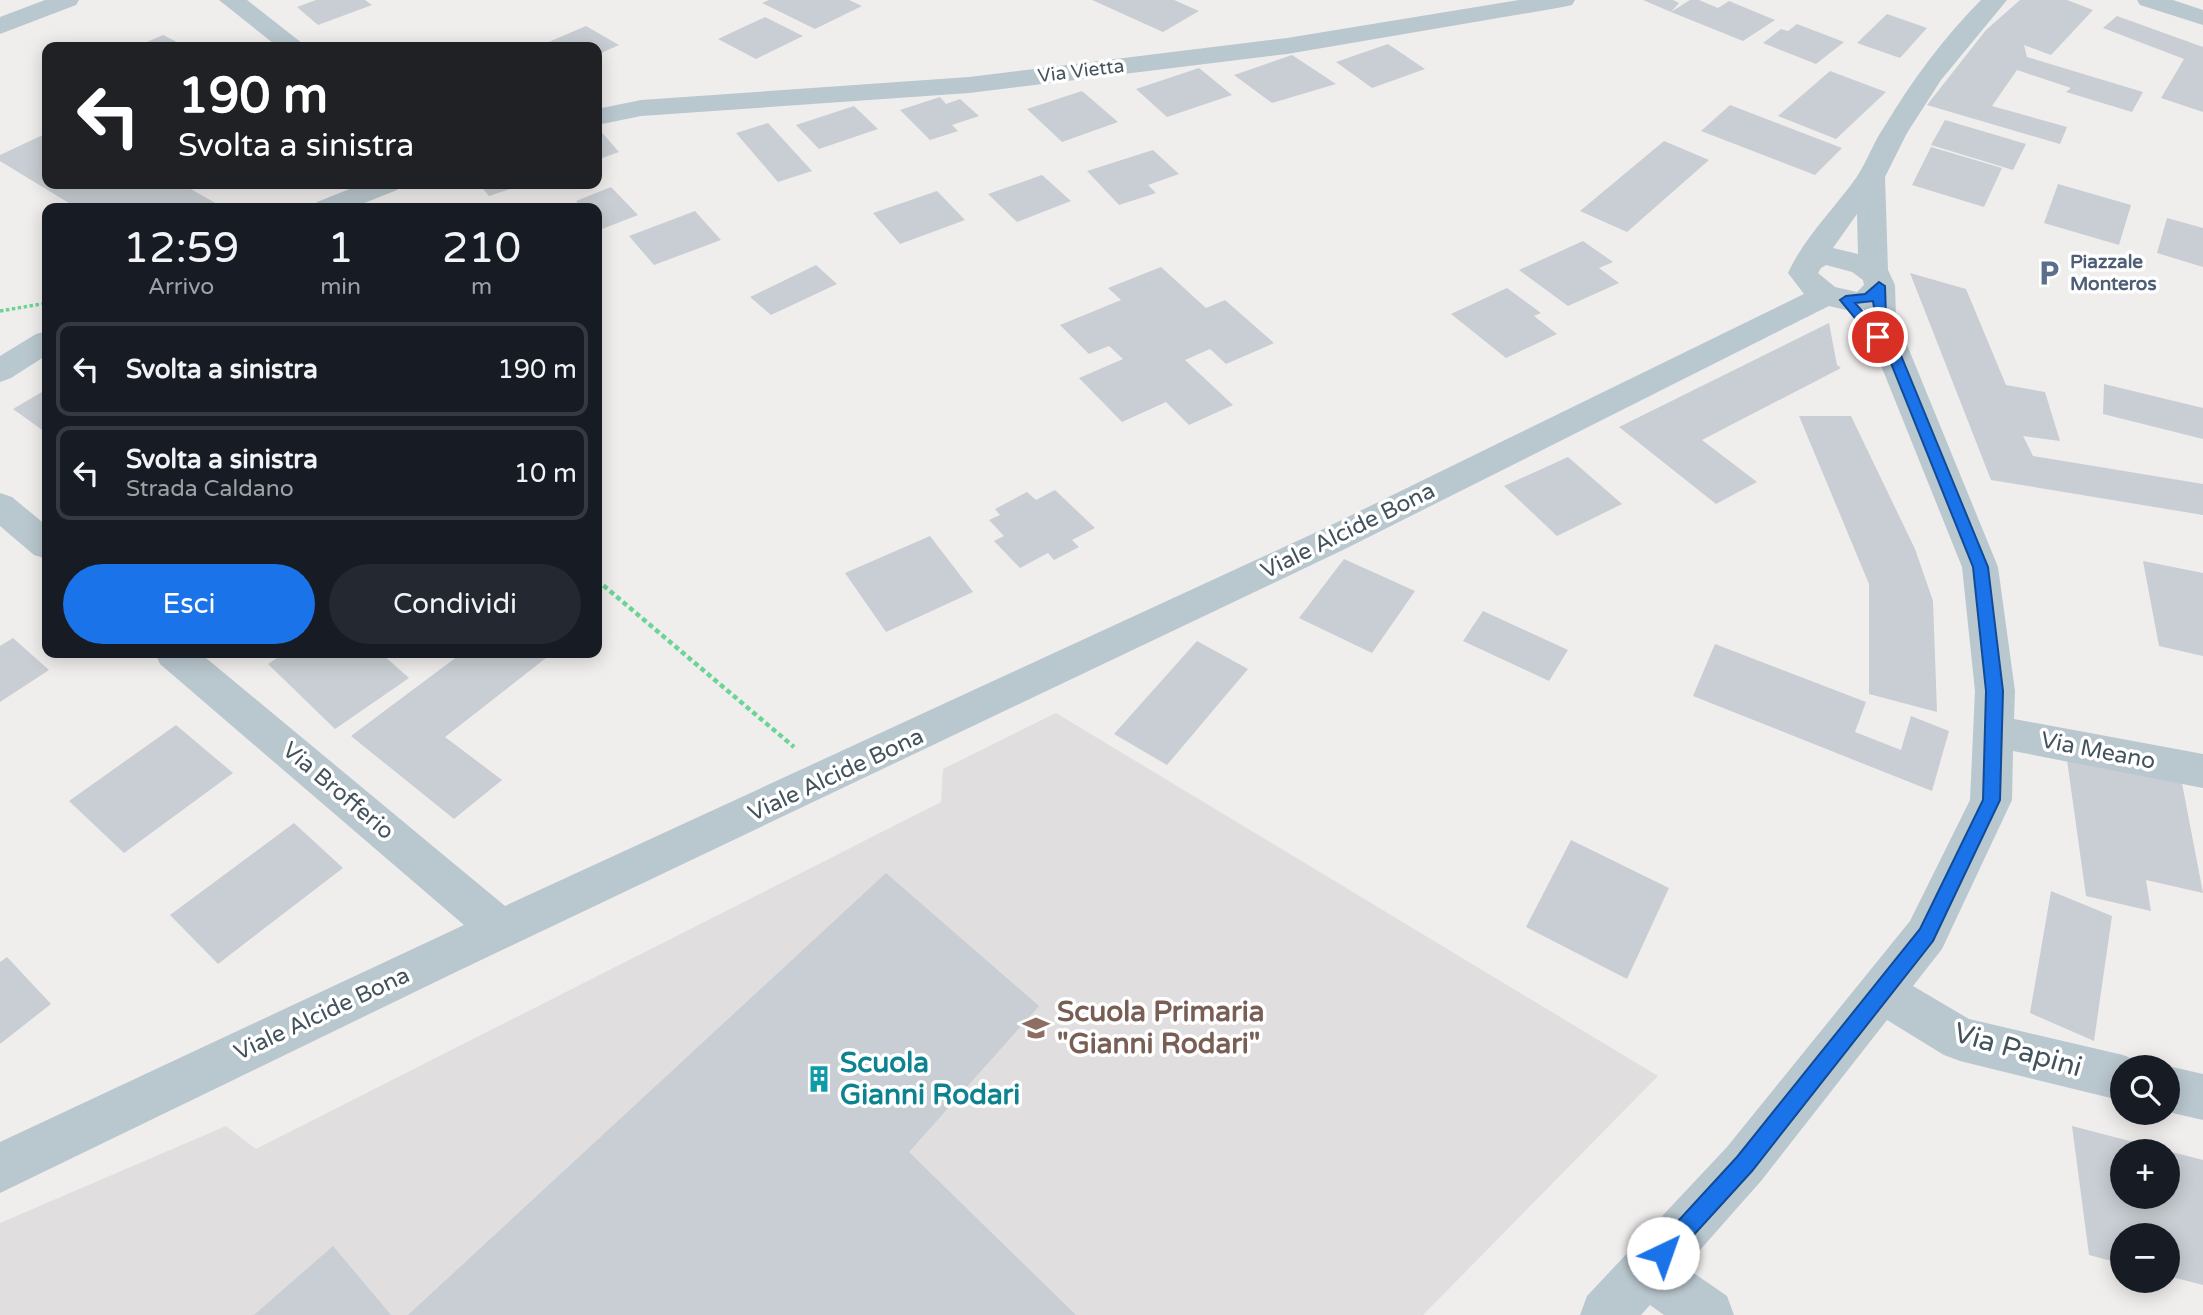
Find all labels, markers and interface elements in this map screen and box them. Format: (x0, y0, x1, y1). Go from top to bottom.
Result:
street label: Via Vietta (1036, 55, 1126, 87)
text: 190 m (178, 67, 328, 126)
icon: left (63, 70, 154, 161)
text: Svolta a sinistra (178, 127, 414, 165)
text: 12:59 (123, 223, 239, 274)
text: 1 (327, 223, 354, 274)
text: 210 (442, 223, 521, 274)
place label: Piazzale Monteros (2070, 251, 2157, 295)
parking icon: Piazzale Monteros (2034, 258, 2064, 288)
text: Arrivo (148, 273, 214, 301)
text: min (320, 273, 361, 301)
text: m (471, 273, 492, 301)
pin (1848, 307, 1908, 367)
icon: arrive (1859, 318, 1897, 356)
icon: left (67, 350, 105, 388)
text: Svolta a sinistra (126, 354, 318, 385)
text: 190 m (497, 354, 577, 385)
text: Svolta a sinistra (126, 444, 318, 475)
icon: left (67, 454, 105, 492)
text: 10 m (514, 458, 577, 489)
text: Strada Caldano (126, 475, 294, 503)
street label: Viale Alcide Bona (1256, 477, 1440, 585)
button: Esci (63, 564, 315, 644)
button: Condividi (329, 564, 581, 644)
street label: Viale Alcide Bona (744, 722, 928, 828)
street label: Via Meano (2038, 726, 2158, 776)
street label: Via Brofferio (276, 736, 400, 846)
street label: Viale Alcide Bona (230, 961, 414, 1067)
place label: Scuola Primaria "Gianni Rodari" (1057, 995, 1264, 1061)
school or university icon: Scuola Primaria "Gianni Rodari" (1021, 1013, 1051, 1043)
street label: Via Papini (1950, 1016, 2086, 1084)
place label: Scuola Gianni Rodari (840, 1046, 1020, 1112)
map controls (2110, 1055, 2180, 1293)
button: search (2110, 1055, 2180, 1125)
building icon: Scuola Gianni Rodari (804, 1064, 834, 1094)
button: + (2110, 1139, 2180, 1209)
position arrow (1626, 1216, 1700, 1290)
button: − (2110, 1223, 2180, 1293)

